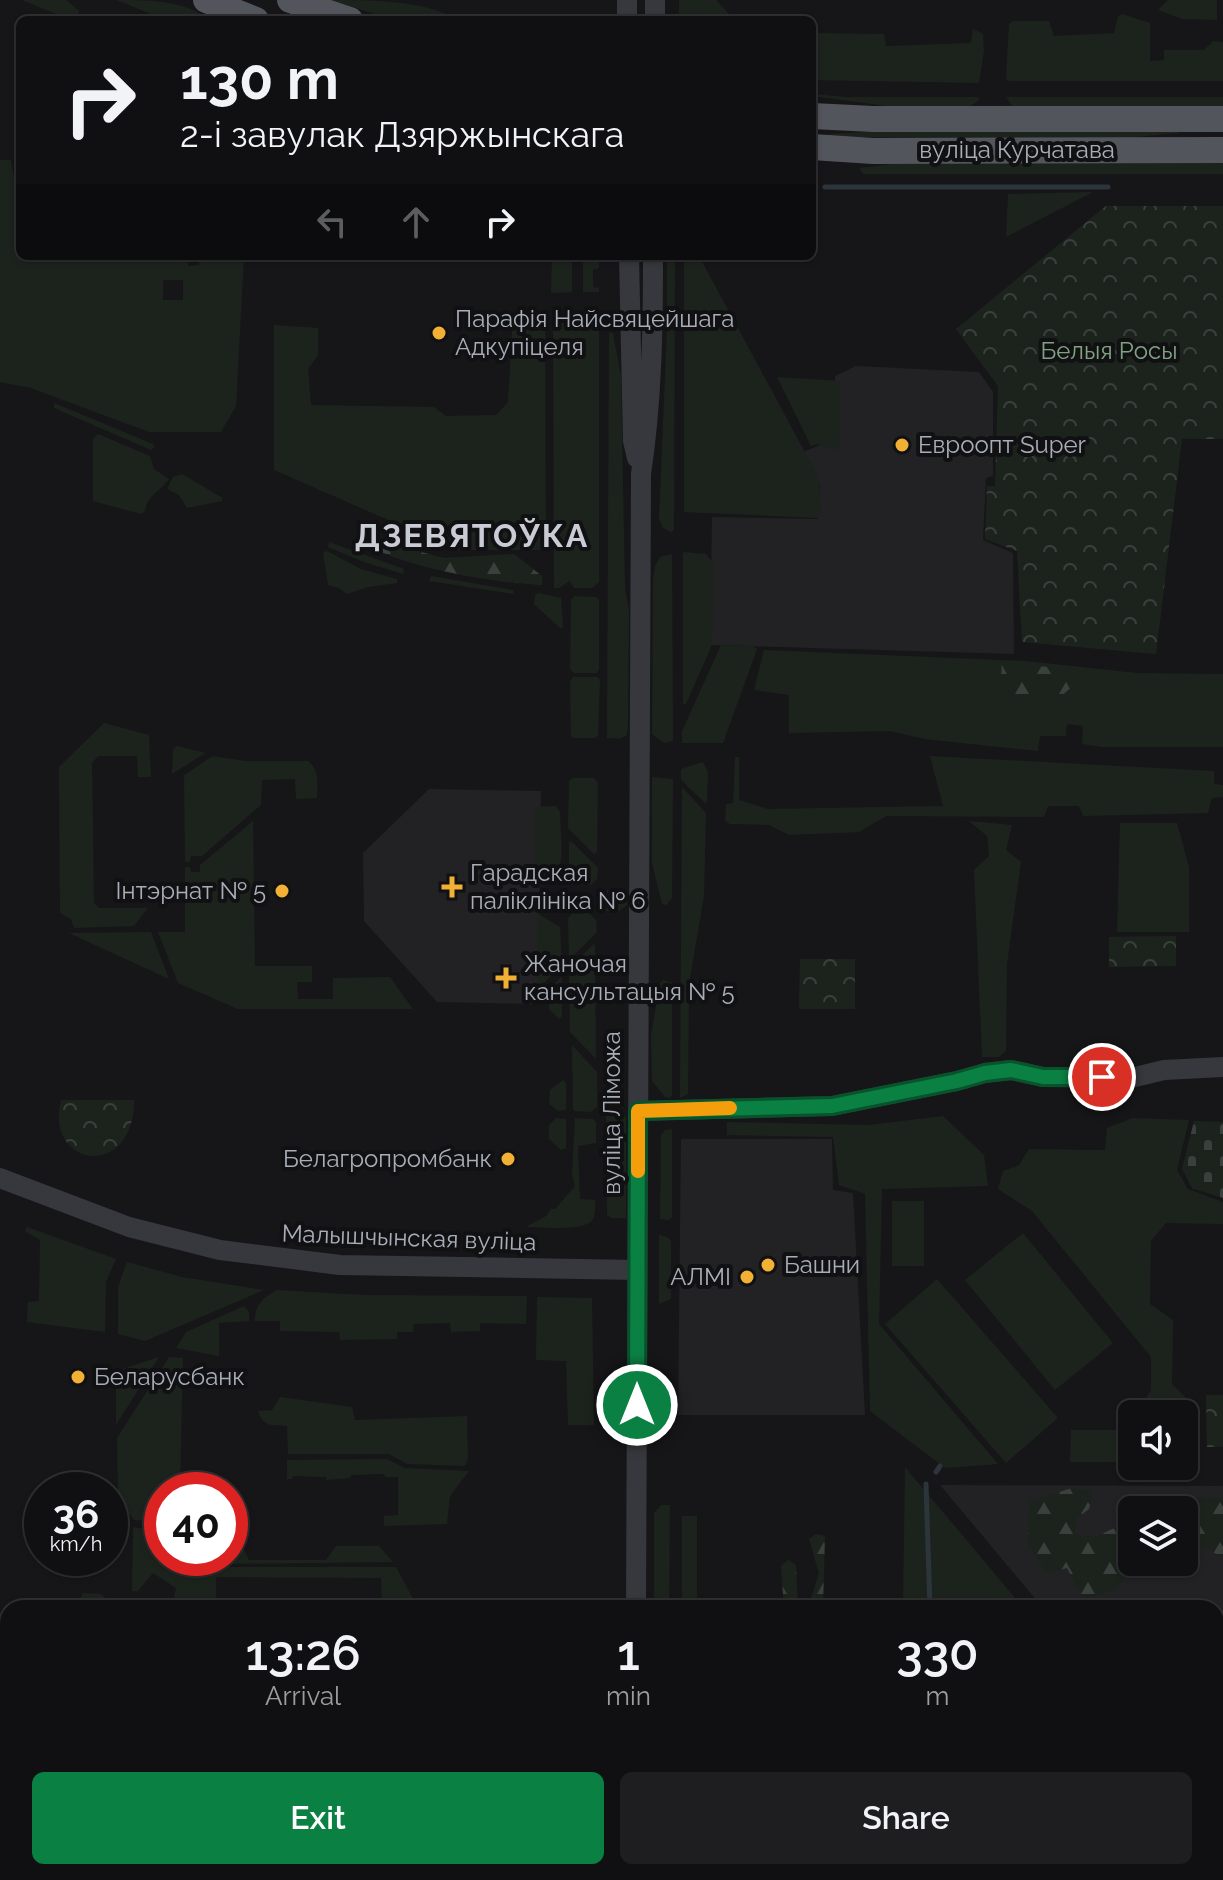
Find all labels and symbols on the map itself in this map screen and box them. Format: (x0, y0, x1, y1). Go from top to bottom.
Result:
street label: вуліца Курчатава (919, 135, 1115, 164)
place label: Парафія Найсвяцейшага Адкупіцеля (455, 304, 734, 361)
marker: Парафія Найсвяцейшага Адкупіцеля (430, 324, 448, 342)
park label: Белыя Росы (1041, 336, 1177, 365)
place label: Евроопт Super (918, 430, 1087, 459)
marker: Евроопт Super (893, 436, 911, 454)
district label: ДЗЕВЯТОЎКА (355, 517, 589, 554)
place label: Гарадская паліклініка № 6 (470, 858, 646, 915)
place label: Інтэрнат № 5 (115, 876, 266, 905)
marker: Гарадская паліклініка № 6 (441, 876, 463, 898)
marker: Інтэрнат № 5 (273, 882, 291, 900)
place label: Жаночая кансультацыя № 5 (524, 949, 735, 1006)
marker: Жаночая кансультацыя № 5 (495, 967, 517, 989)
street label: вуліца Ліможа (597, 1031, 626, 1195)
pin (1068, 1043, 1136, 1111)
place label: Белагропромбанк (283, 1144, 492, 1173)
marker: Белагропромбанк (499, 1150, 517, 1168)
street label: Малышчынская вуліца (281, 1219, 537, 1256)
place label: Башни (784, 1250, 860, 1279)
marker: Башни (759, 1256, 777, 1274)
place label: АЛМІ (670, 1262, 731, 1291)
marker: АЛМІ (738, 1268, 756, 1286)
place label: Беларусбанк (94, 1362, 245, 1391)
position arrow (595, 1363, 679, 1447)
marker: Беларусбанк (69, 1368, 87, 1386)
speed limit sign: 40 (144, 1472, 248, 1576)

